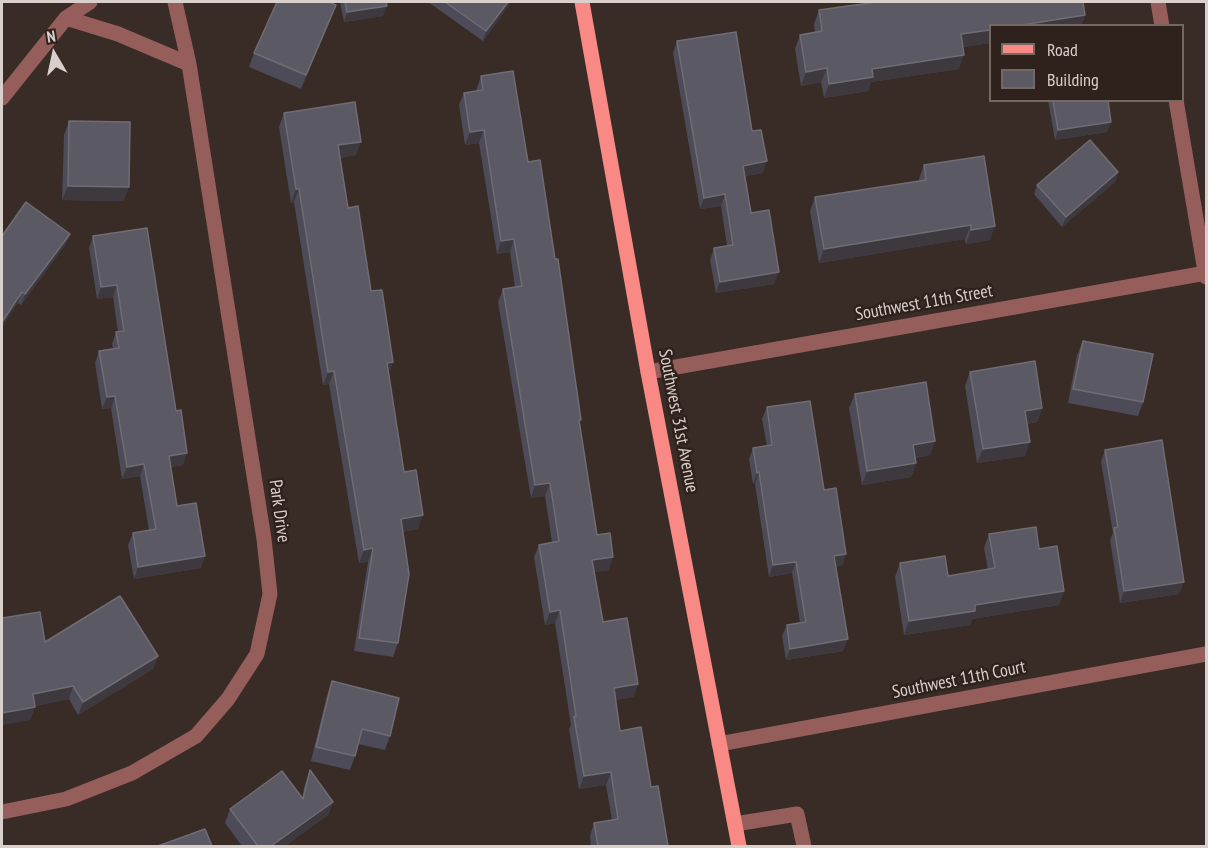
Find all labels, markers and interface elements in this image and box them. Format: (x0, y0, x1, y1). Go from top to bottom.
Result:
north arrow (24, 24, 84, 84)
legend (989, 24, 1184, 102)
text: N (45, 26, 57, 47)
text: Road (1047, 38, 1078, 61)
text: Building (1047, 68, 1099, 91)
street label: Southwest 11th Street (854, 280, 994, 326)
street label: Southwest 31st Avenue (654, 348, 702, 494)
street label: Park Drive (264, 478, 294, 544)
street label: Southwest 11th Court (890, 656, 1028, 704)

